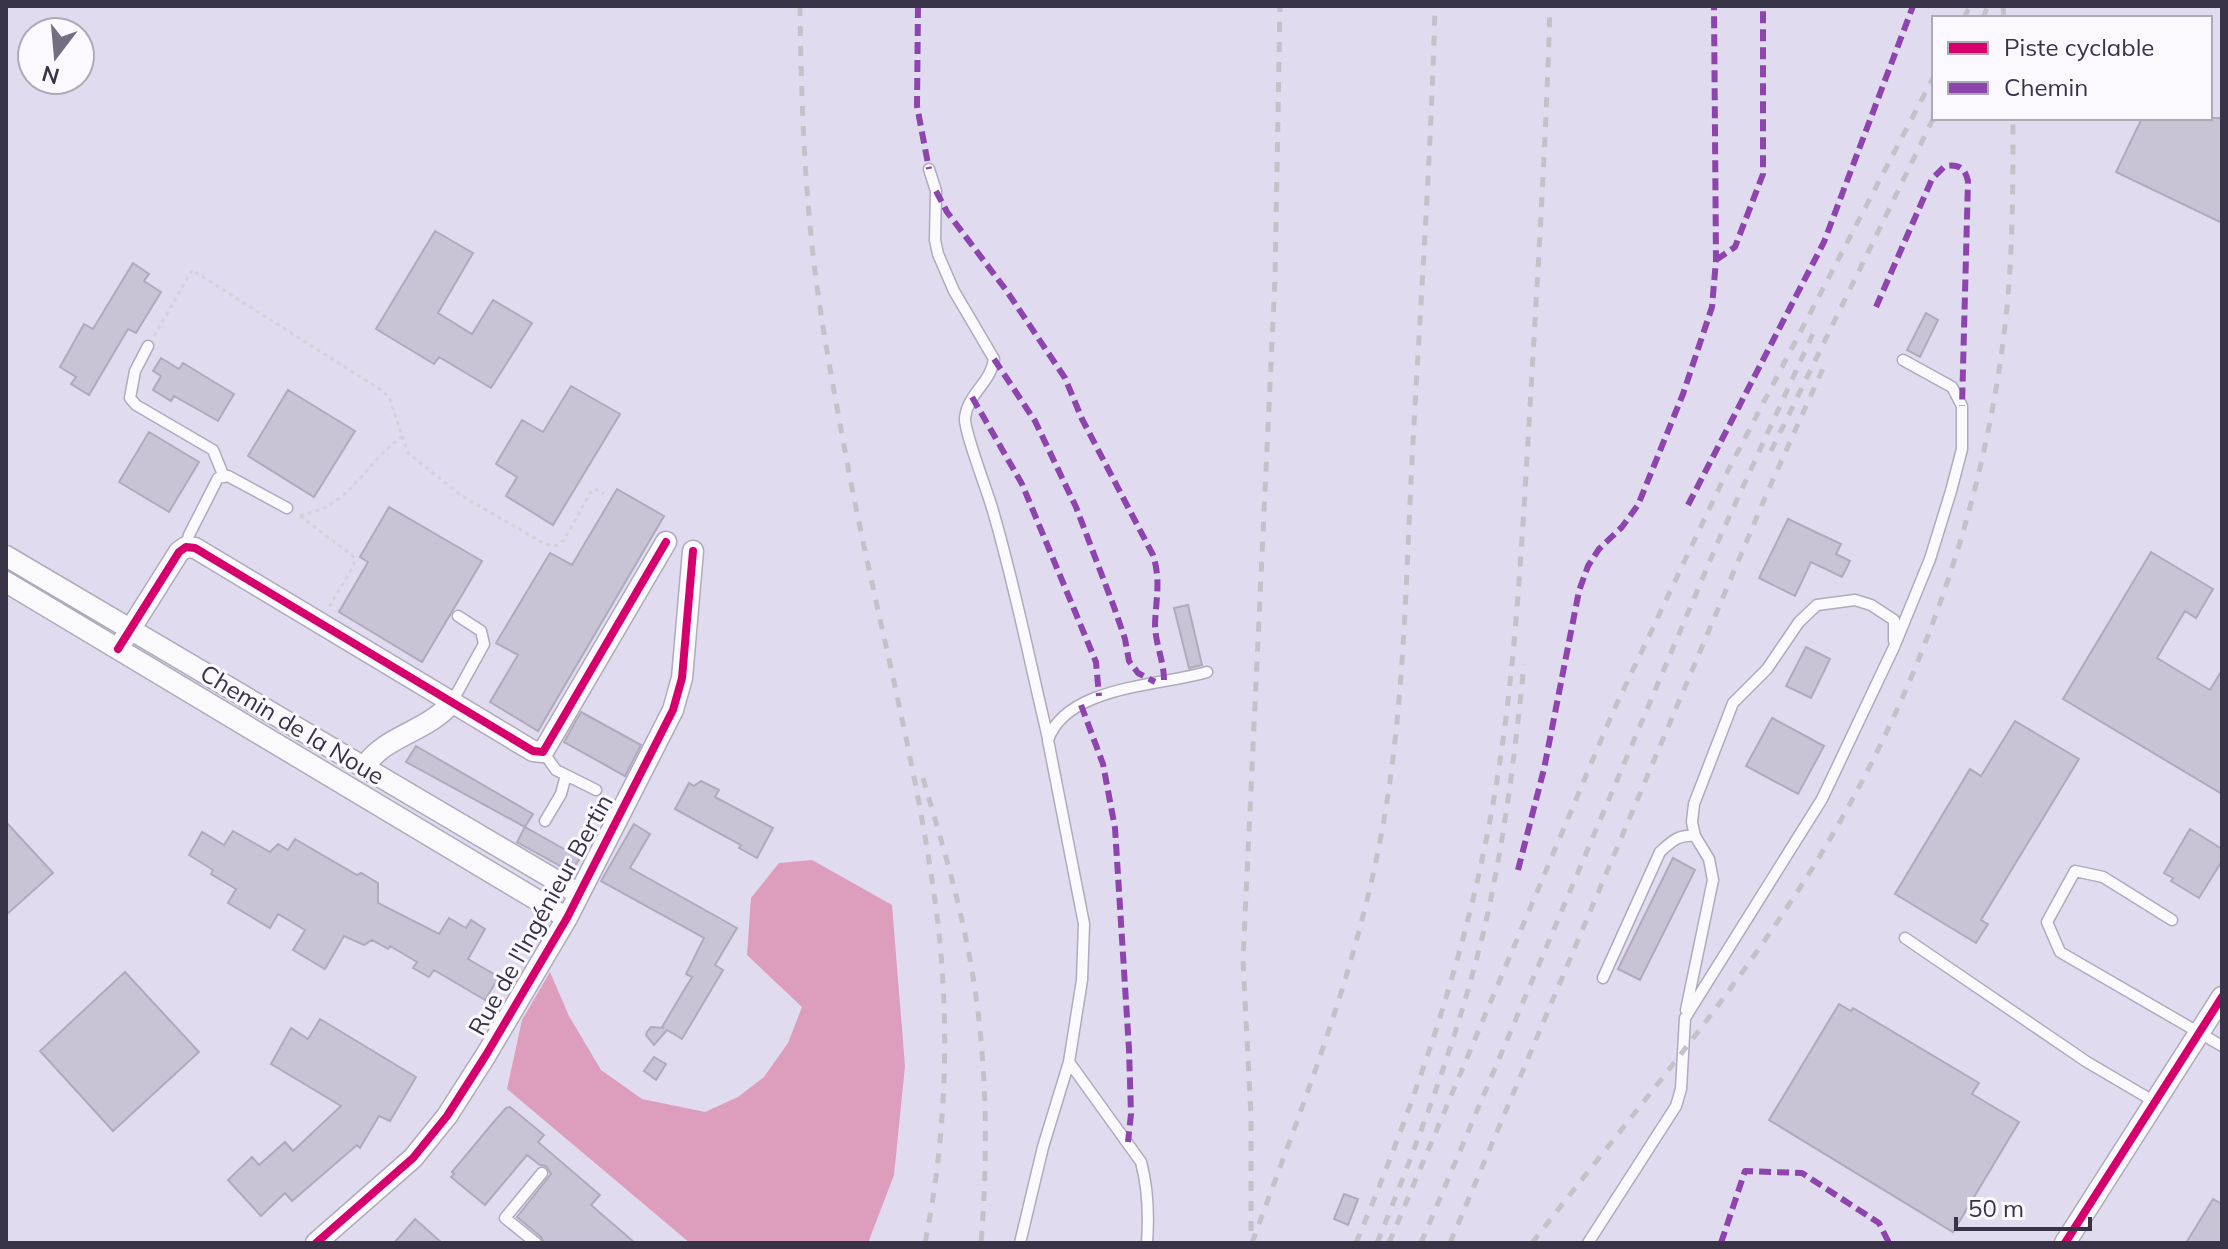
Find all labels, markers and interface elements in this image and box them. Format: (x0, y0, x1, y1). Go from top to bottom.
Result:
north arrow (16, 16, 96, 96)
legend (1932, 16, 2212, 120)
text: Piste cyclable (2004, 32, 2154, 62)
text: N (39, 59, 62, 91)
text: Chemin (2004, 72, 2088, 102)
street label: Chemin de la Noue (195, 657, 390, 791)
street label: Rue de l'Ingénieur Bertin (461, 789, 619, 1040)
scale bar (1956, 1181, 2090, 1231)
text: 50 m (1968, 1193, 2024, 1223)

